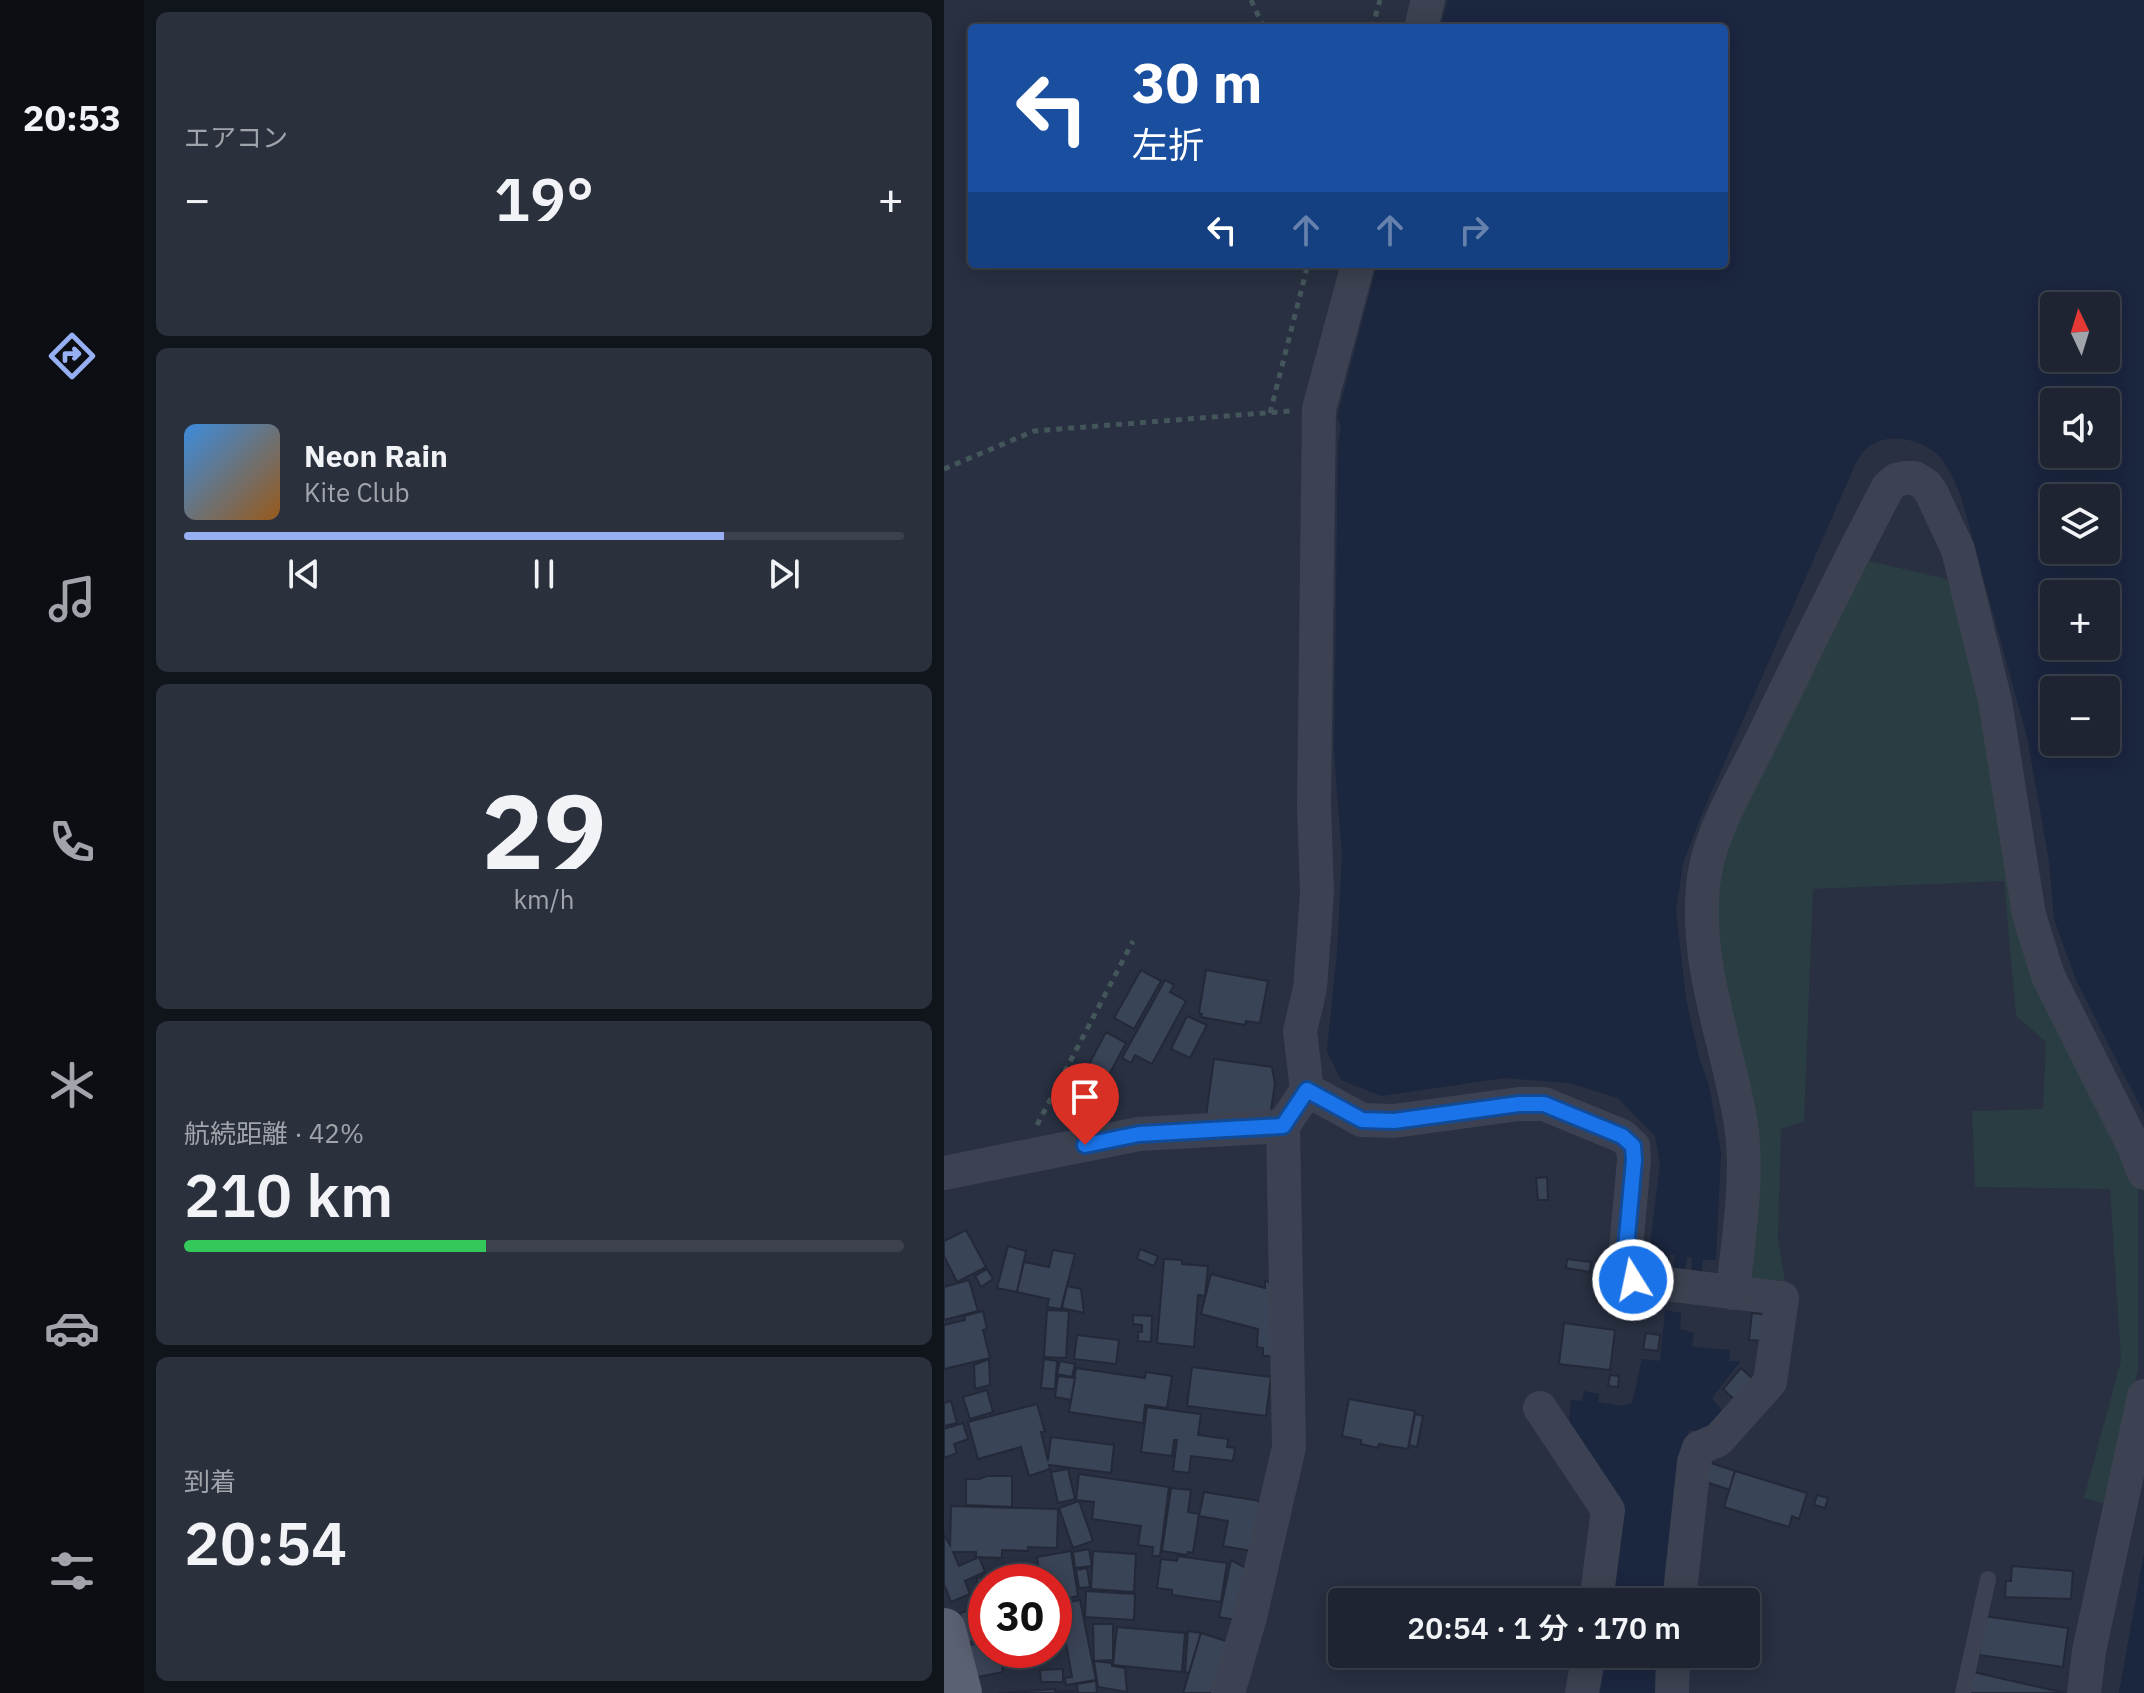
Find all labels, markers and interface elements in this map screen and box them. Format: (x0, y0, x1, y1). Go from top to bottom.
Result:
text: 30 m (1132, 46, 1262, 118)
icon: left (1000, 56, 1104, 160)
text: 20:53 (23, 94, 121, 141)
text: エアコン (184, 120, 288, 154)
text: 左折 (1132, 121, 1204, 168)
text: 19° (494, 159, 594, 238)
text: − (184, 170, 210, 227)
text: + (878, 170, 904, 227)
icon: left (1200, 208, 1244, 252)
icon: ahead (1284, 208, 1328, 252)
icon: ahead (1368, 208, 1412, 252)
icon: right (1452, 208, 1496, 252)
north arrow (2040, 292, 2120, 372)
map controls (2040, 292, 2120, 756)
icon: directions (44, 328, 100, 384)
button: sound (2040, 388, 2120, 468)
text: Neon Rain (304, 436, 448, 475)
text: Kite Club (304, 475, 409, 509)
button: layers (2040, 484, 2120, 564)
icon: previous (282, 552, 326, 596)
icon: pause (522, 552, 566, 596)
icon: next (762, 552, 806, 596)
icon: music (44, 571, 100, 627)
button: + (2040, 580, 2120, 660)
button: − (2040, 676, 2120, 756)
text: 29 (482, 762, 606, 898)
icon: phone (44, 814, 100, 870)
text: km/h (513, 882, 575, 916)
icon: climate (44, 1057, 100, 1113)
pin (1051, 1063, 1119, 1145)
icon: arrive (1063, 1075, 1107, 1119)
text: 航続距離 · 42% (184, 1116, 364, 1150)
text: 210 km (184, 1155, 393, 1234)
position arrow (1591, 1238, 1675, 1322)
icon: car (44, 1300, 100, 1356)
text: 到着 (184, 1464, 236, 1498)
text: 20:54 (184, 1503, 347, 1582)
icon: filters (44, 1543, 100, 1599)
speed limit sign: 30 (968, 1564, 1072, 1668)
text: 20:54 · 1 分 · 170 m (1407, 1608, 1681, 1647)

